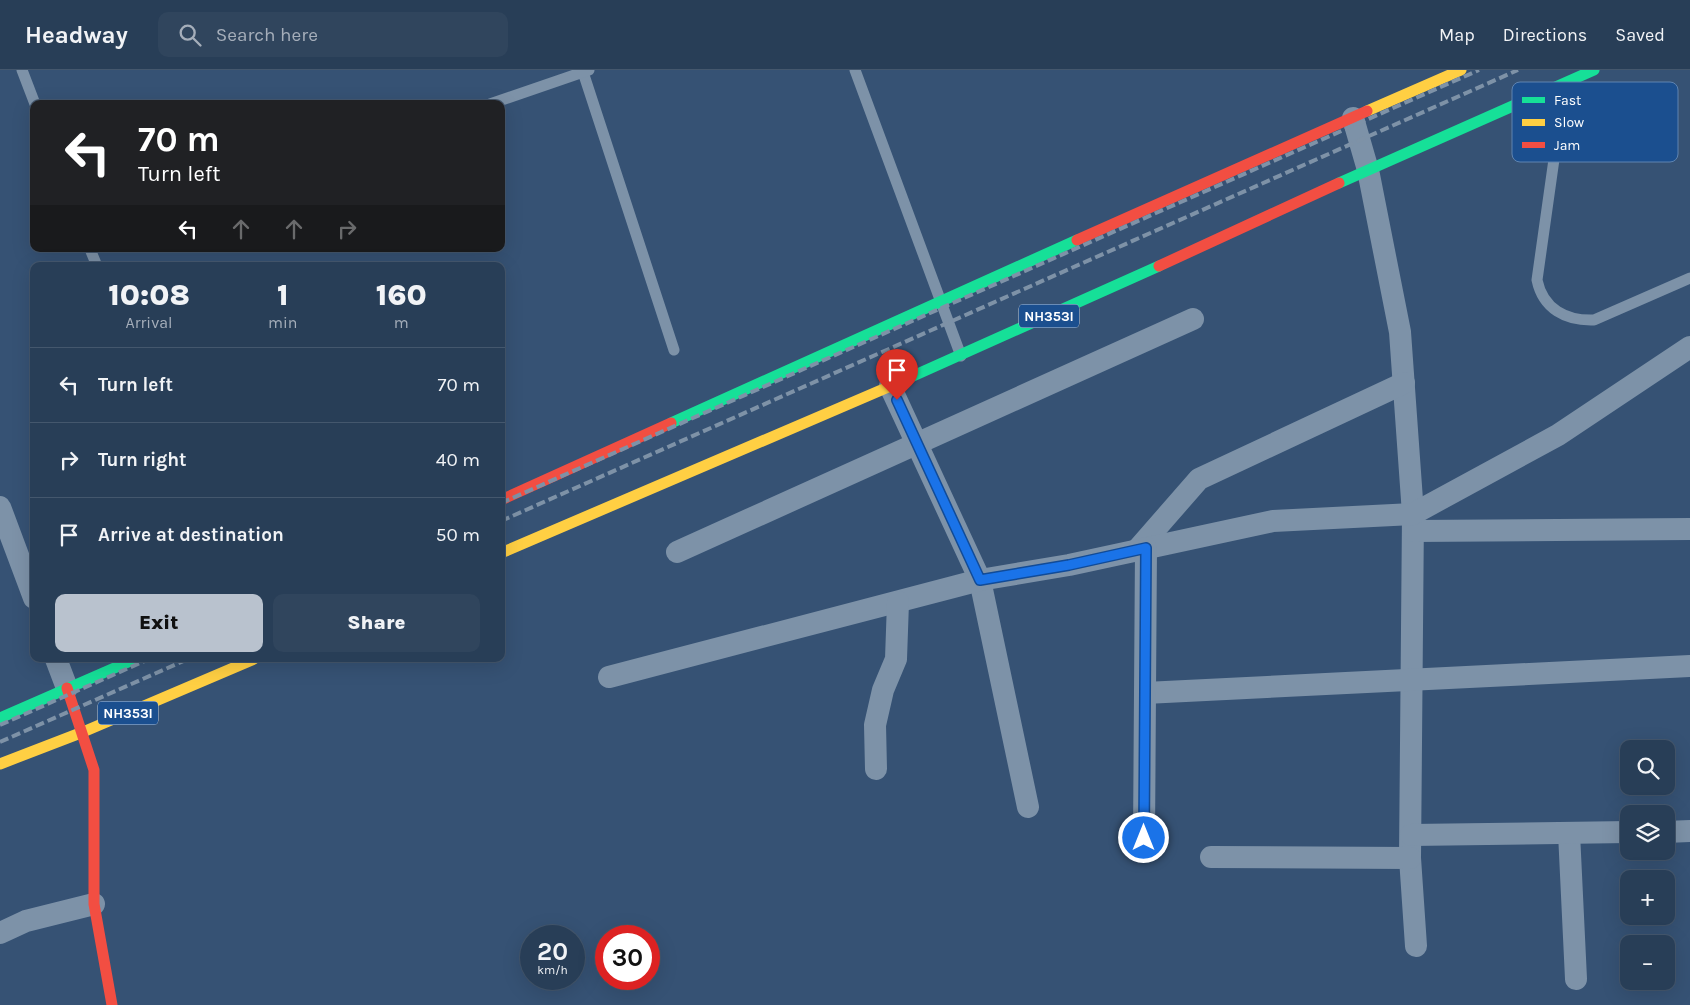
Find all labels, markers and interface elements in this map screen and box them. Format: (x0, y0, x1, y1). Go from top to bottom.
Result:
search box (158, 12, 508, 57)
text: Headway (25, 21, 128, 49)
icon: search (176, 21, 204, 49)
text: Search here (216, 24, 318, 46)
text: Map (1439, 24, 1475, 46)
text: Directions (1503, 24, 1587, 46)
text: Saved (1615, 24, 1665, 46)
legend (1512, 82, 1678, 162)
text: Fast (1554, 92, 1581, 109)
text: Slow (1554, 114, 1584, 131)
text: 70 m (138, 119, 220, 160)
icon: left (55, 120, 120, 185)
text: Jam (1554, 137, 1580, 154)
text: Turn left (138, 161, 221, 187)
icon: left (174, 215, 202, 243)
icon: ahead (227, 215, 255, 243)
icon: ahead (280, 215, 308, 243)
icon: right (333, 215, 361, 243)
text: 10:08 (108, 277, 190, 313)
text: 1 (277, 277, 289, 313)
text: 160 (376, 277, 427, 313)
road number: NH353I (1019, 305, 1079, 328)
text: Arrival (126, 313, 172, 332)
text: min (268, 313, 298, 332)
text: m (394, 313, 409, 332)
pin (876, 349, 918, 400)
icon: arrive (883, 356, 911, 384)
icon: left (55, 371, 83, 399)
text: Turn left (98, 374, 173, 396)
text: 70 m (438, 374, 480, 396)
icon: right (55, 446, 83, 474)
text: Turn right (98, 449, 187, 471)
text: 40 m (436, 449, 480, 471)
icon: arrive (55, 521, 83, 549)
text: Arrive at destination (98, 524, 284, 546)
text: 50 m (436, 524, 480, 546)
button: Exit (55, 594, 263, 652)
button: Share (273, 594, 480, 652)
road number: NH353I (98, 702, 158, 724)
map controls (1620, 740, 1675, 990)
button: search (1620, 740, 1675, 795)
button: layers (1620, 805, 1675, 860)
position arrow (1117, 811, 1169, 863)
button: + (1620, 870, 1675, 925)
speed limit sign: 30 (595, 925, 660, 990)
button: − (1620, 935, 1675, 990)
text: 20 (537, 937, 568, 966)
text: km/h (537, 963, 568, 977)

